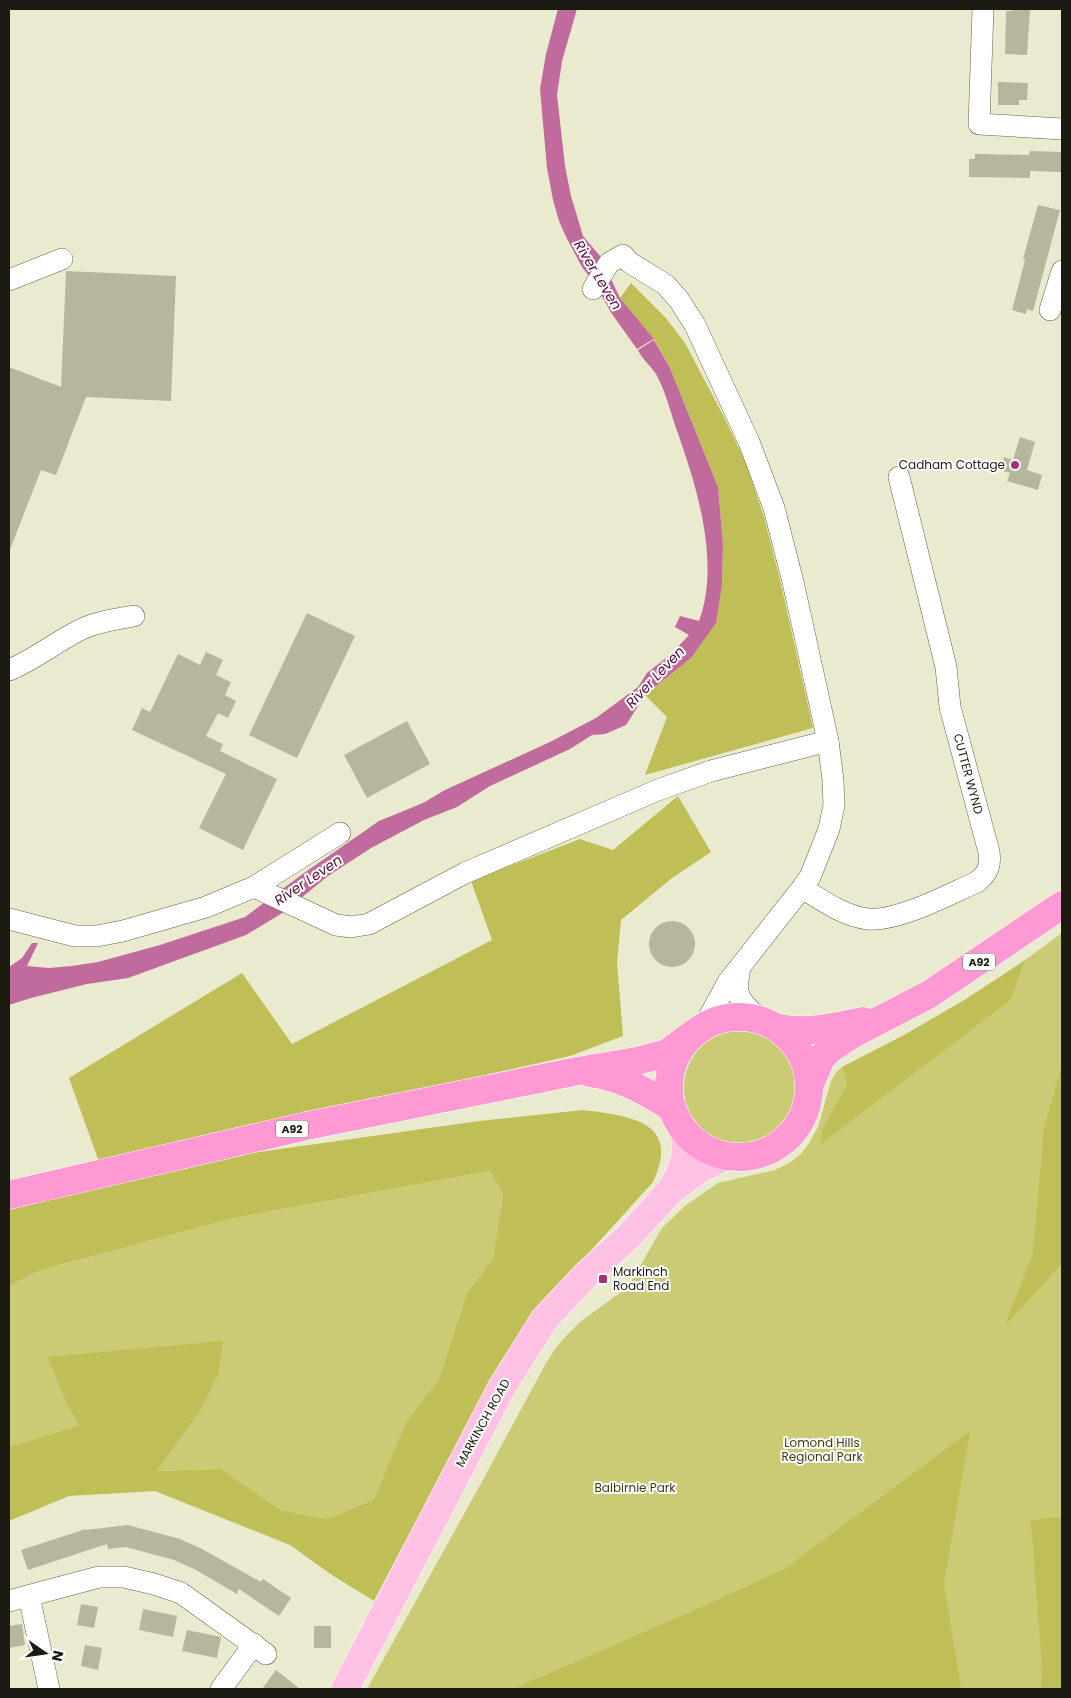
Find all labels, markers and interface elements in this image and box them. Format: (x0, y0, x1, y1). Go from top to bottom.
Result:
water label: River Leven (569, 236, 627, 314)
place label: Cadham Cottage (899, 456, 1005, 473)
marker: Cadham Cottage (1009, 459, 1021, 471)
water label: River Leven (621, 642, 689, 712)
street label: CUTTER WYND (950, 732, 987, 816)
water label: River Leven (270, 850, 346, 910)
road number: A92 (963, 954, 995, 970)
road number: A92 (276, 1120, 308, 1138)
place label: Markinch Road End (613, 1263, 669, 1294)
marker: Markinch Road End (597, 1273, 609, 1285)
street label: MARKINCH ROAD (451, 1376, 514, 1470)
park label: Lomond Hills Regional Park (781, 1434, 863, 1465)
park label: Balbirnie Park (595, 1479, 676, 1496)
north arrow (20, 1628, 70, 1678)
text: N (47, 1649, 69, 1663)

